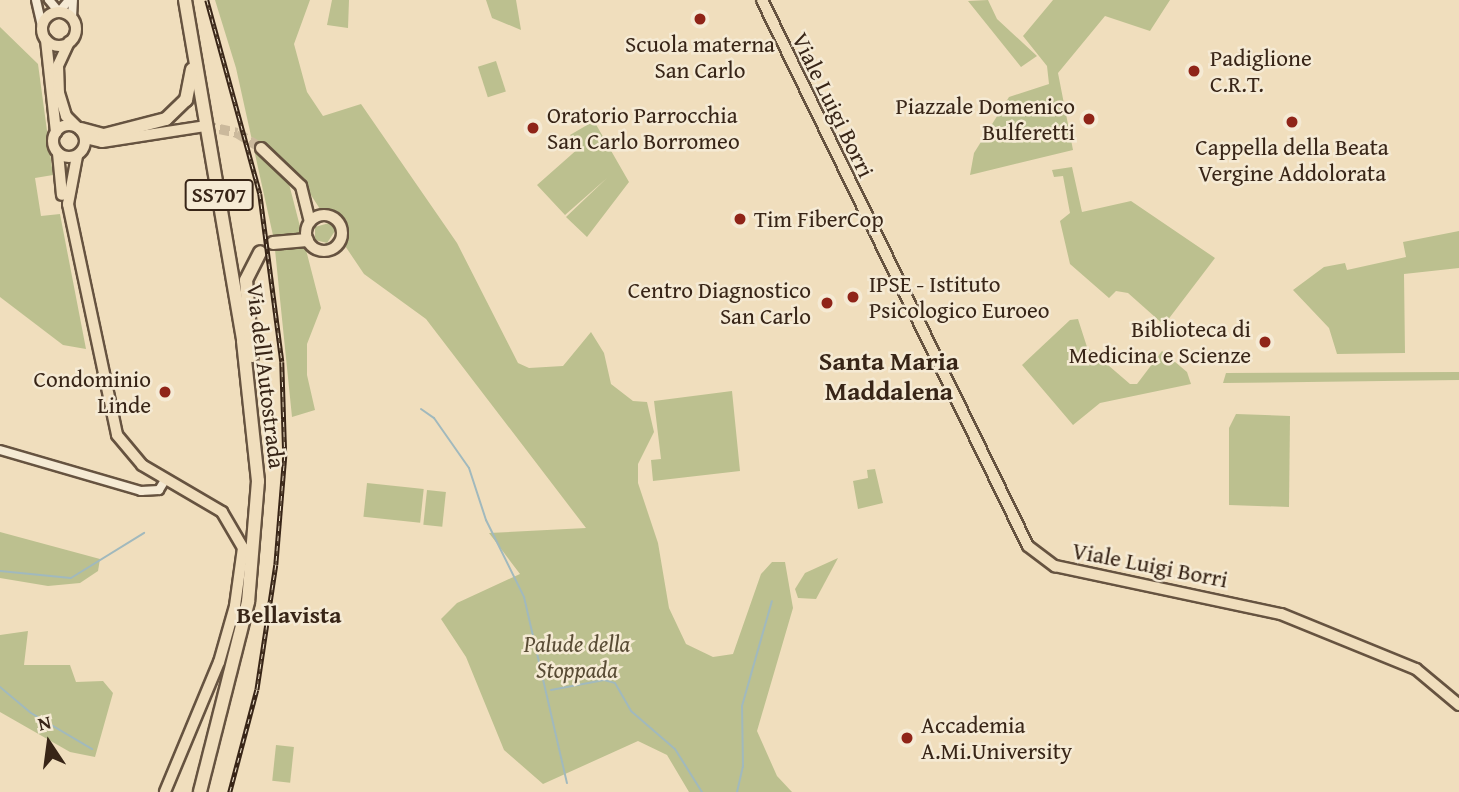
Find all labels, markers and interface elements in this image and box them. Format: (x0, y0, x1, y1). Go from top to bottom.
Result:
marker: Scuola materna San Carlo (692, 11, 708, 27)
street label: Viale Luigi Borri (786, 28, 880, 182)
place label: Scuola materna San Carlo (625, 30, 775, 84)
place label: Padiglione C.R.T. (1210, 44, 1312, 98)
marker: Padiglione C.R.T. (1184, 61, 1204, 81)
place label: Piazzale Domenico Bulferetti (895, 92, 1075, 146)
place label: Oratorio Parrocchia San Carlo Borromeo (547, 101, 740, 155)
marker: Piazzale Domenico Bulferetti (1081, 111, 1097, 127)
marker: Cappella della Beata Vergine Addolorata (1284, 114, 1300, 130)
marker: Oratorio Parrocchia San Carlo Borromeo (525, 120, 541, 136)
place label: Cappella della Beata Vergine Addolorata (1195, 133, 1389, 187)
road number: SS707 (184, 178, 254, 212)
place label: Tim FiberCop (754, 205, 884, 233)
marker: Tim FiberCop (732, 211, 748, 227)
place label: IPSE - Istituto Psicologico Euroeo (869, 270, 1049, 324)
place label: Centro Diagnostico San Carlo (628, 276, 811, 330)
street label: Via dell'Autostrada (241, 282, 291, 470)
marker: IPSE - Istituto Psicologico Euroeo (843, 287, 863, 307)
marker: Centro Diagnostico San Carlo (817, 293, 837, 313)
place label: Biblioteca di Medicina e Scienze (1069, 315, 1251, 369)
marker: Biblioteca di Medicina e Scienze (1257, 334, 1273, 350)
district label: Santa Maria Maddalena (819, 345, 959, 406)
place label: Condominio Linde (33, 365, 151, 419)
marker: Condominio Linde (157, 384, 173, 400)
street label: Viale Luigi Borri (1070, 536, 1230, 594)
district label: Bellavista (237, 601, 341, 629)
park label: Palude della Stoppada (524, 630, 630, 684)
text: N (35, 707, 54, 738)
north arrow (14, 708, 84, 778)
place label: Accademia A.Mi.University (921, 711, 1072, 765)
marker: Accademia A.Mi.University (899, 730, 915, 746)

